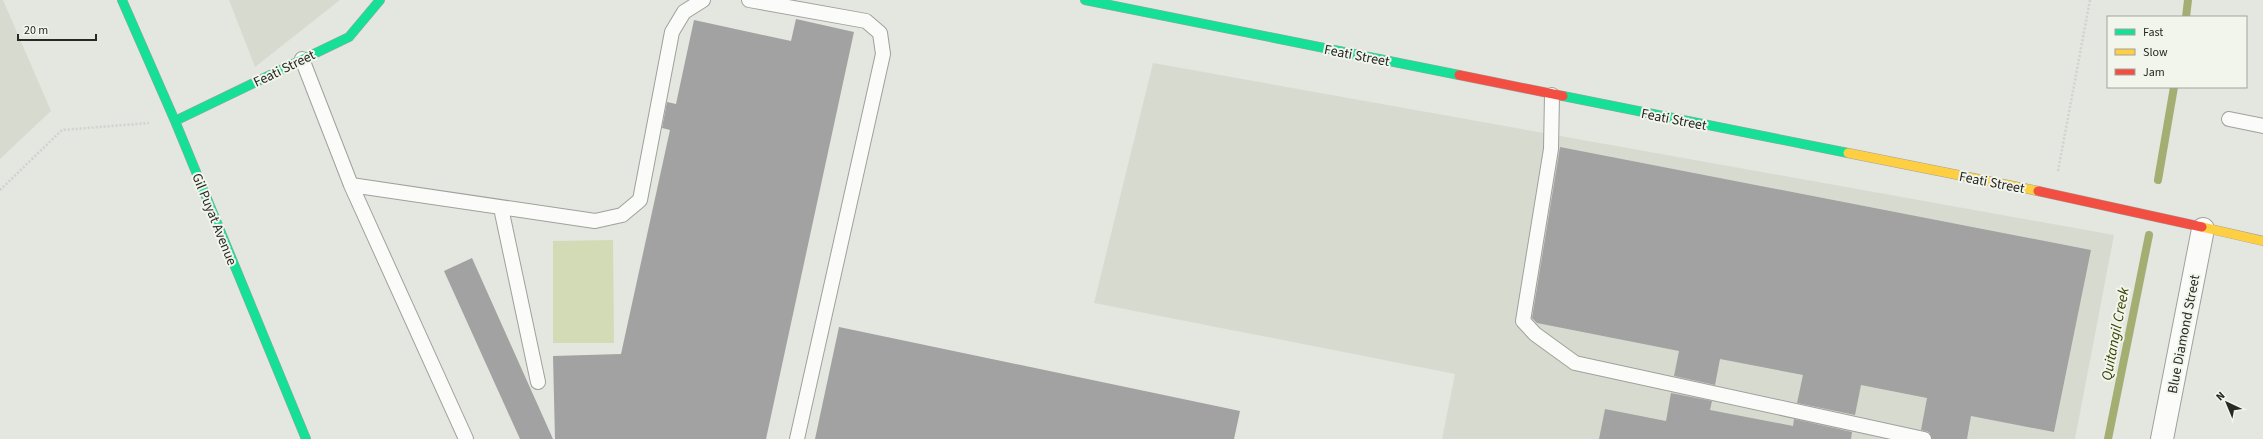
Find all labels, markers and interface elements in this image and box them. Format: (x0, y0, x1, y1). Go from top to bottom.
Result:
scale bar (18, 16, 96, 42)
legend (2107, 16, 2247, 88)
text: 20 m (24, 22, 48, 39)
text: Fast (2143, 24, 2163, 41)
street label: Feati Street (1322, 40, 1392, 72)
text: Slow (2143, 44, 2168, 61)
street label: Feati Street (250, 45, 319, 92)
text: Jam (2143, 64, 2165, 81)
street label: Feati Street (1639, 104, 1709, 136)
street label: Feati Street (1957, 167, 2027, 199)
street label: Gil Puyat Avenue (186, 170, 242, 269)
street label: Blue Diamond Street (2163, 273, 2205, 395)
water label: Quitangil Creek (2096, 285, 2135, 382)
north arrow (2207, 383, 2247, 423)
text: N (2213, 388, 2228, 404)

